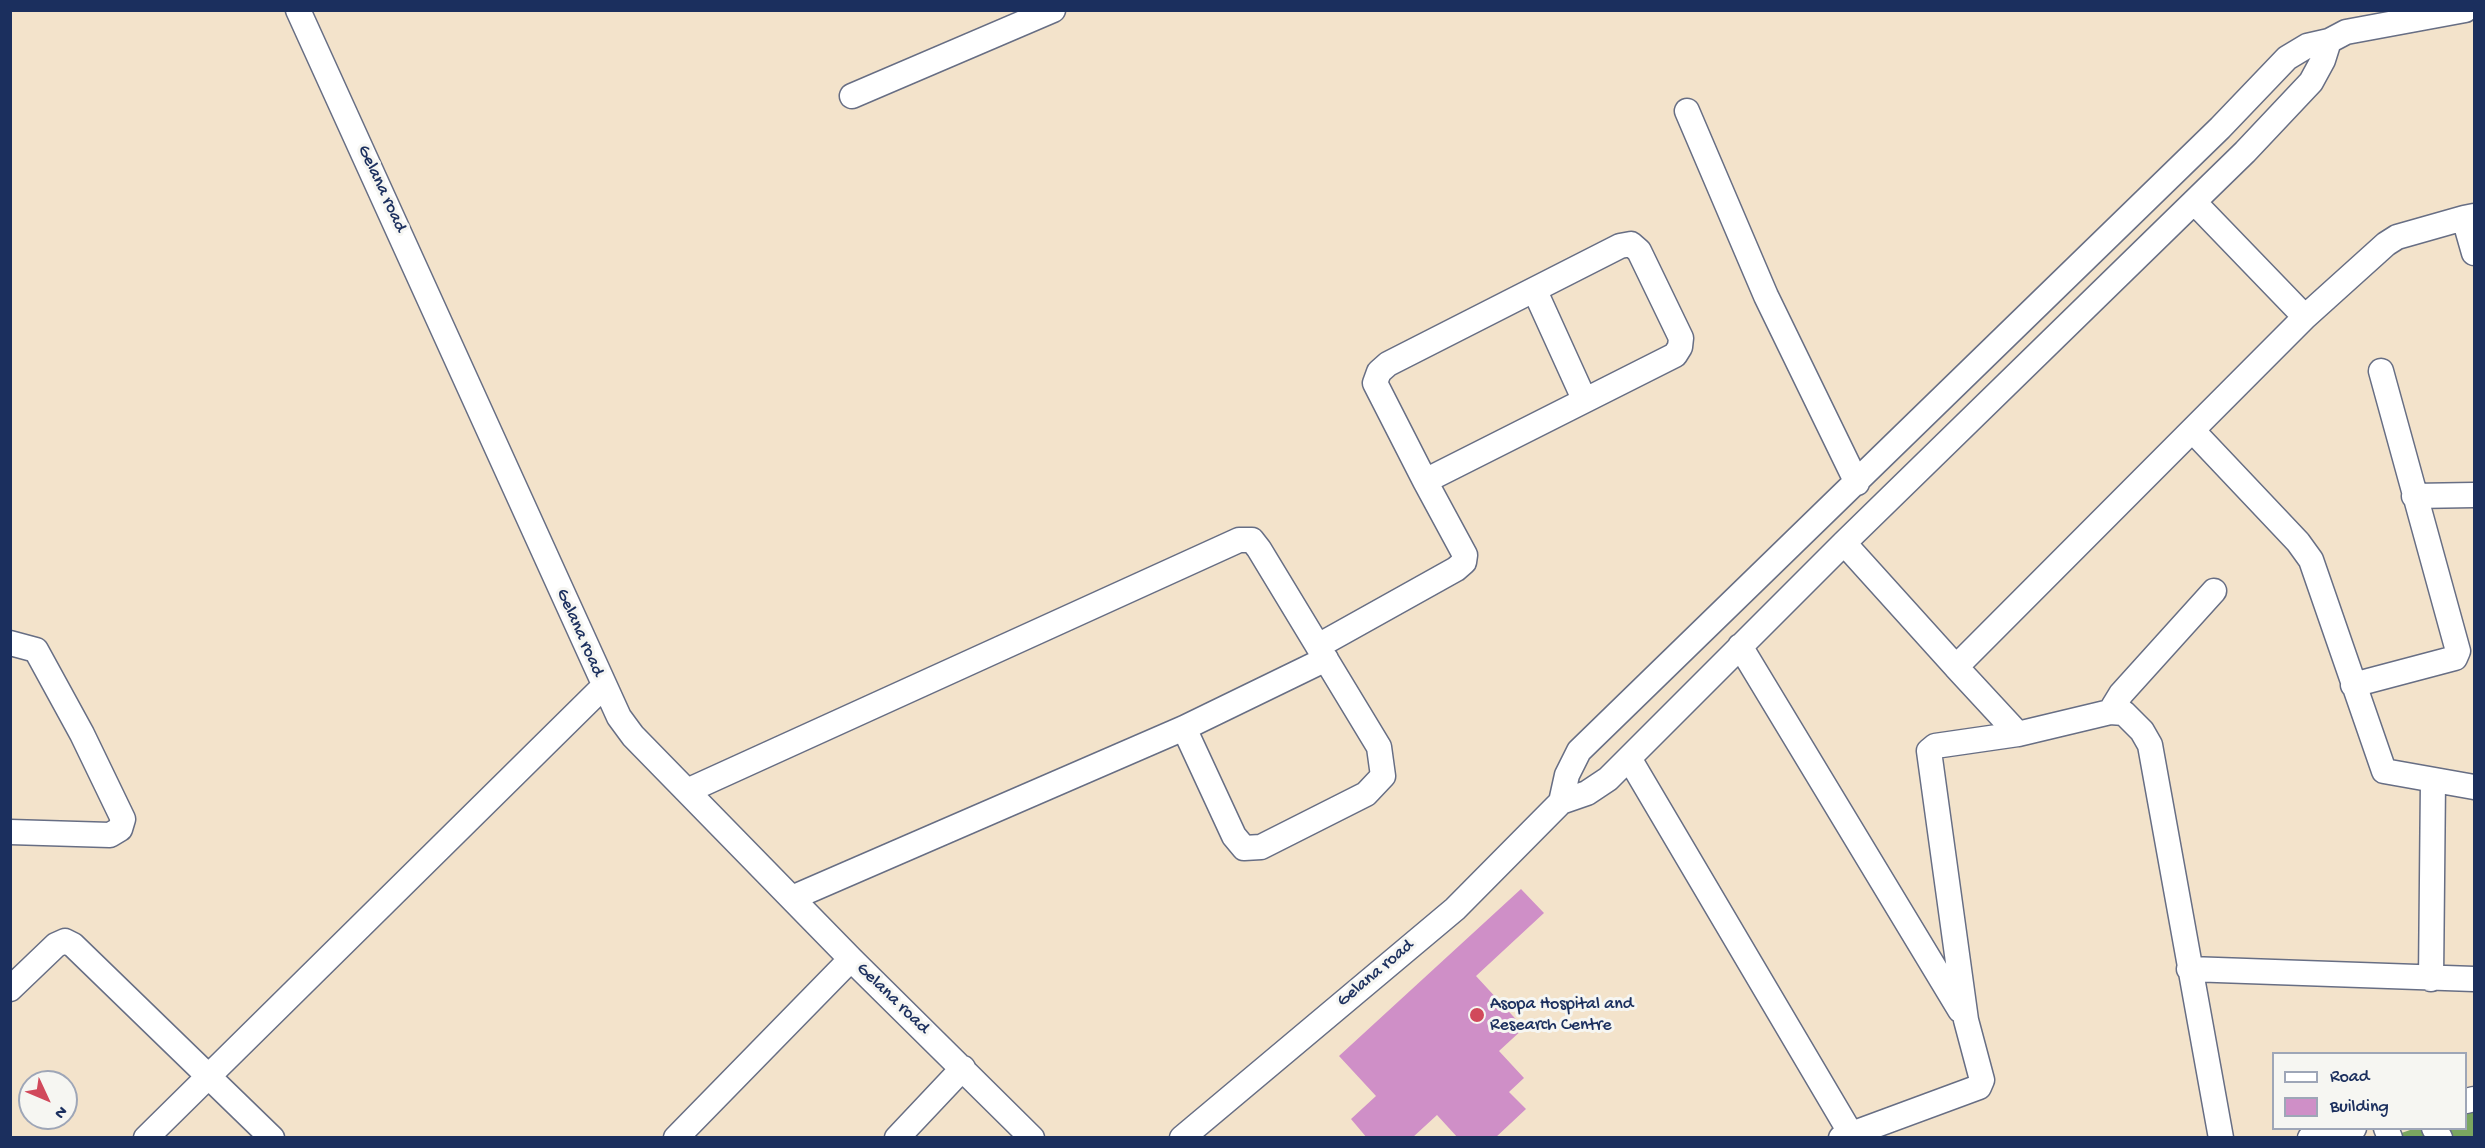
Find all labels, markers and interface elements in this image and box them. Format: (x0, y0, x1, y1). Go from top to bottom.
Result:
street label: Gelana road (351, 142, 411, 236)
street label: Gelana road (550, 586, 608, 680)
street label: Gelana road (1333, 936, 1419, 1012)
street label: Gelana road (851, 959, 933, 1039)
place label: Asopa Hospital and Research Centre (1490, 994, 1633, 1036)
marker: Asopa Hospital and Research Centre (1468, 1006, 1486, 1024)
legend (2272, 1052, 2467, 1130)
text: Road (2330, 1067, 2369, 1088)
north arrow (18, 1070, 78, 1130)
text: Building (2330, 1097, 2389, 1118)
text: N (49, 1101, 70, 1122)

